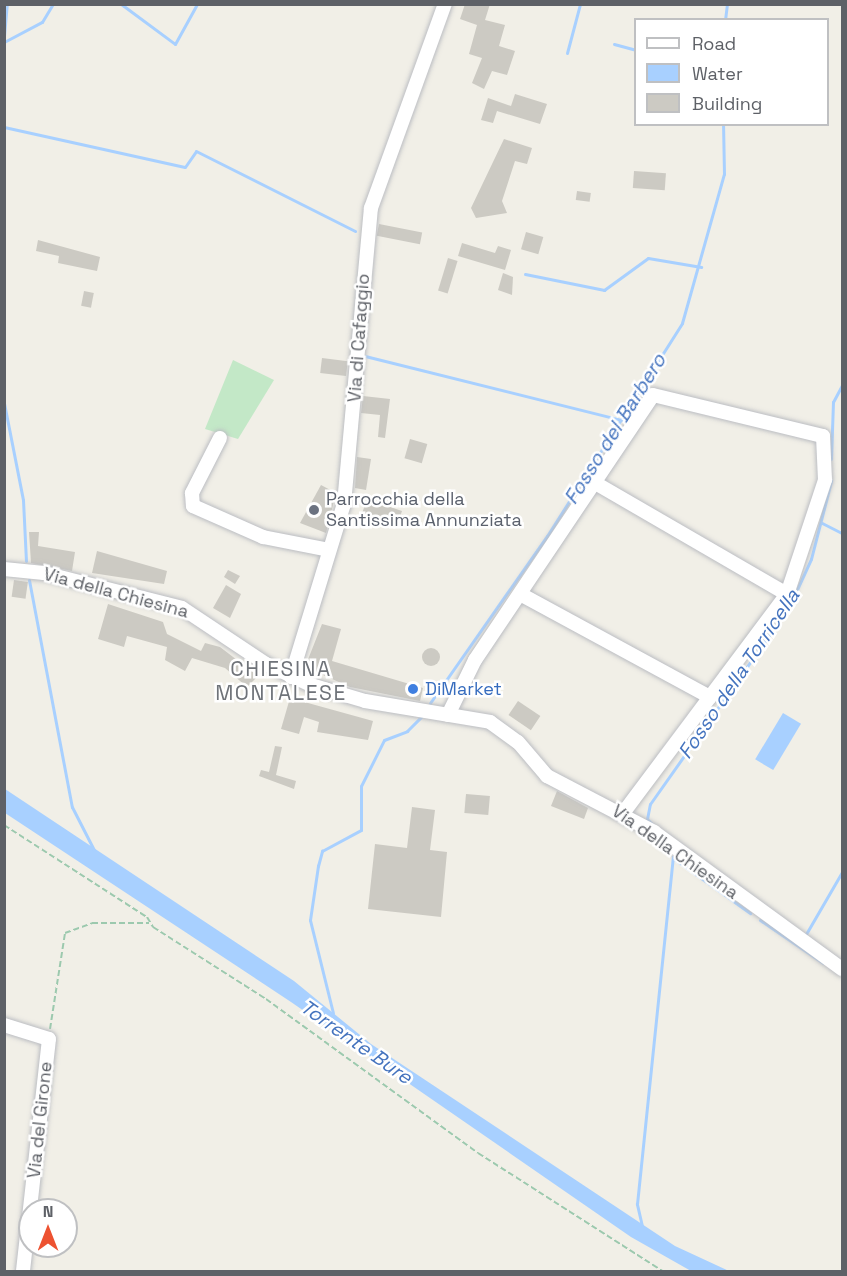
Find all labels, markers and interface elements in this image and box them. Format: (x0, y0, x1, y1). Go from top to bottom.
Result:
legend (634, 18, 829, 126)
text: Road (692, 32, 736, 55)
text: Water (692, 62, 743, 85)
text: Building (692, 92, 762, 115)
street label: Via di Cafaggio (344, 273, 374, 403)
water label: Fosso del Barbero (559, 349, 671, 509)
place label: Parrocchia della Santissima Annunziata (326, 489, 522, 532)
marker: Parrocchia della Santissima Annunziata (307, 503, 321, 517)
street label: Via della Chiesina (41, 563, 191, 623)
water label: Fosso della Torricella (673, 584, 805, 764)
district label: CHIESINA MONTALESE (215, 656, 347, 706)
place label: DiMarket (425, 678, 502, 700)
marker: DiMarket (406, 682, 420, 696)
street label: Via della Chiesina (608, 800, 742, 904)
water label: Torrente Bure (295, 995, 417, 1089)
street label: Via del Girone (23, 1061, 57, 1179)
north arrow (18, 1198, 78, 1258)
text: N (43, 1201, 53, 1222)

